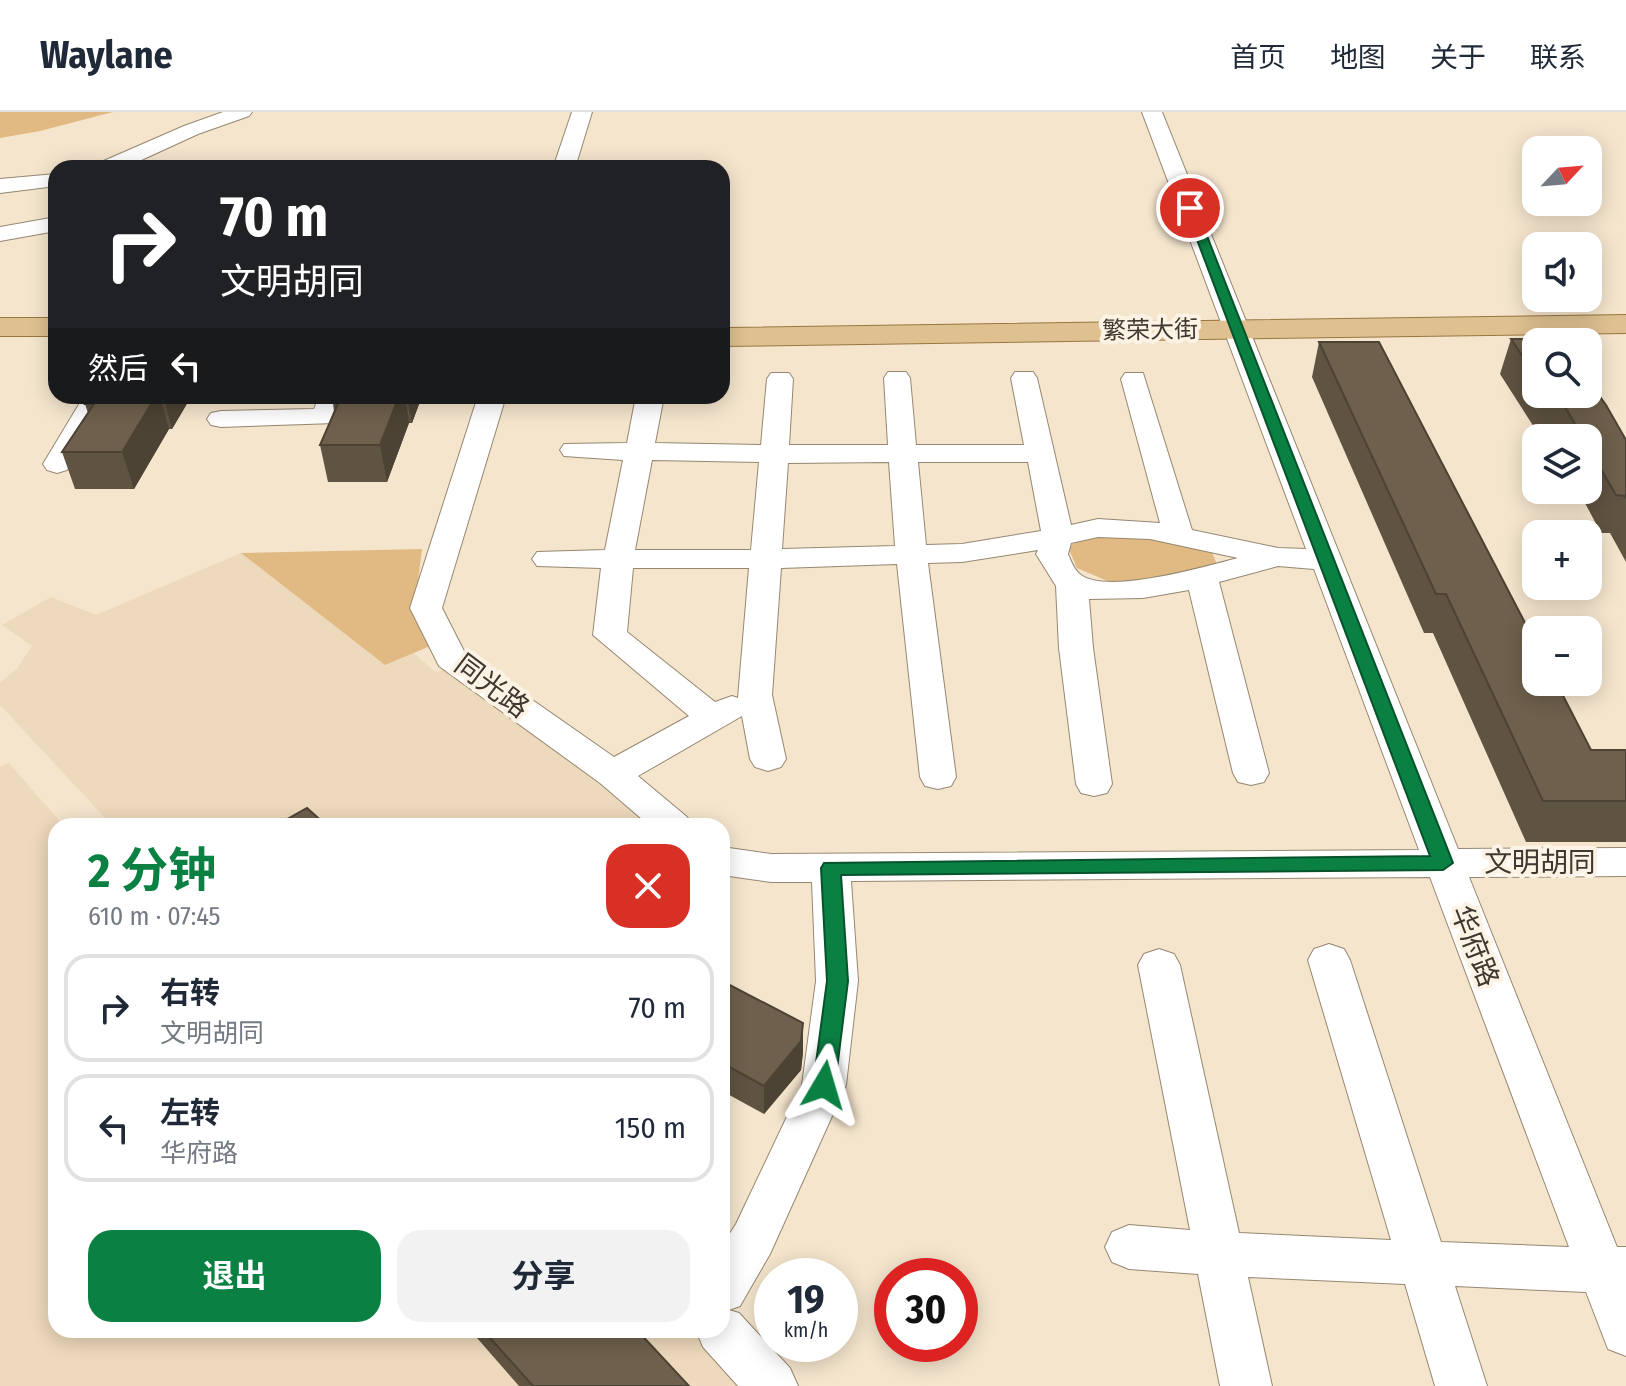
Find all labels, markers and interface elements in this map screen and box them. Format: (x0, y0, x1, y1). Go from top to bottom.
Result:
text: Waylane (40, 32, 173, 78)
text: 首页 (1230, 41, 1286, 74)
text: 地图 (1330, 41, 1386, 74)
text: 关于 (1430, 41, 1486, 74)
text: 联系 (1530, 41, 1586, 74)
north arrow (1522, 136, 1602, 216)
map controls (1522, 136, 1602, 696)
pin (1156, 174, 1224, 242)
text: 70 m (220, 184, 328, 251)
icon: arrive (1168, 186, 1212, 230)
icon: right (88, 192, 192, 296)
button: sound (1522, 232, 1602, 312)
text: 文明胡同 (220, 260, 364, 304)
street label: 繁荣大街 (1102, 315, 1198, 345)
button: search (1522, 328, 1602, 408)
icon: left (164, 344, 208, 388)
text: 然后 (88, 351, 148, 387)
button: layers (1522, 424, 1602, 504)
button: + (1522, 520, 1602, 600)
button: − (1522, 616, 1602, 696)
street label: 同光路 (449, 648, 535, 724)
text: 2 分钟 (88, 842, 216, 900)
button: close (606, 844, 690, 928)
street label: 文明胡同 (1484, 846, 1596, 879)
text: 610 m · 07:45 (88, 901, 221, 932)
street label: 华府路 (1445, 901, 1505, 991)
text: 右转 (160, 975, 220, 1011)
icon: right (92, 986, 136, 1030)
text: 70 m (628, 990, 686, 1026)
text: 文明胡同 (160, 1018, 264, 1049)
position arrow (782, 1043, 866, 1127)
text: 左转 (160, 1095, 220, 1131)
icon: left (92, 1106, 136, 1150)
text: 150 m (615, 1110, 686, 1146)
text: 华府路 (160, 1138, 238, 1169)
button: 退出 (88, 1230, 381, 1322)
button: 分享 (397, 1230, 690, 1322)
speed limit sign: 30 (874, 1258, 978, 1362)
text: 19 (787, 1276, 825, 1324)
text: km/h (784, 1318, 828, 1342)

